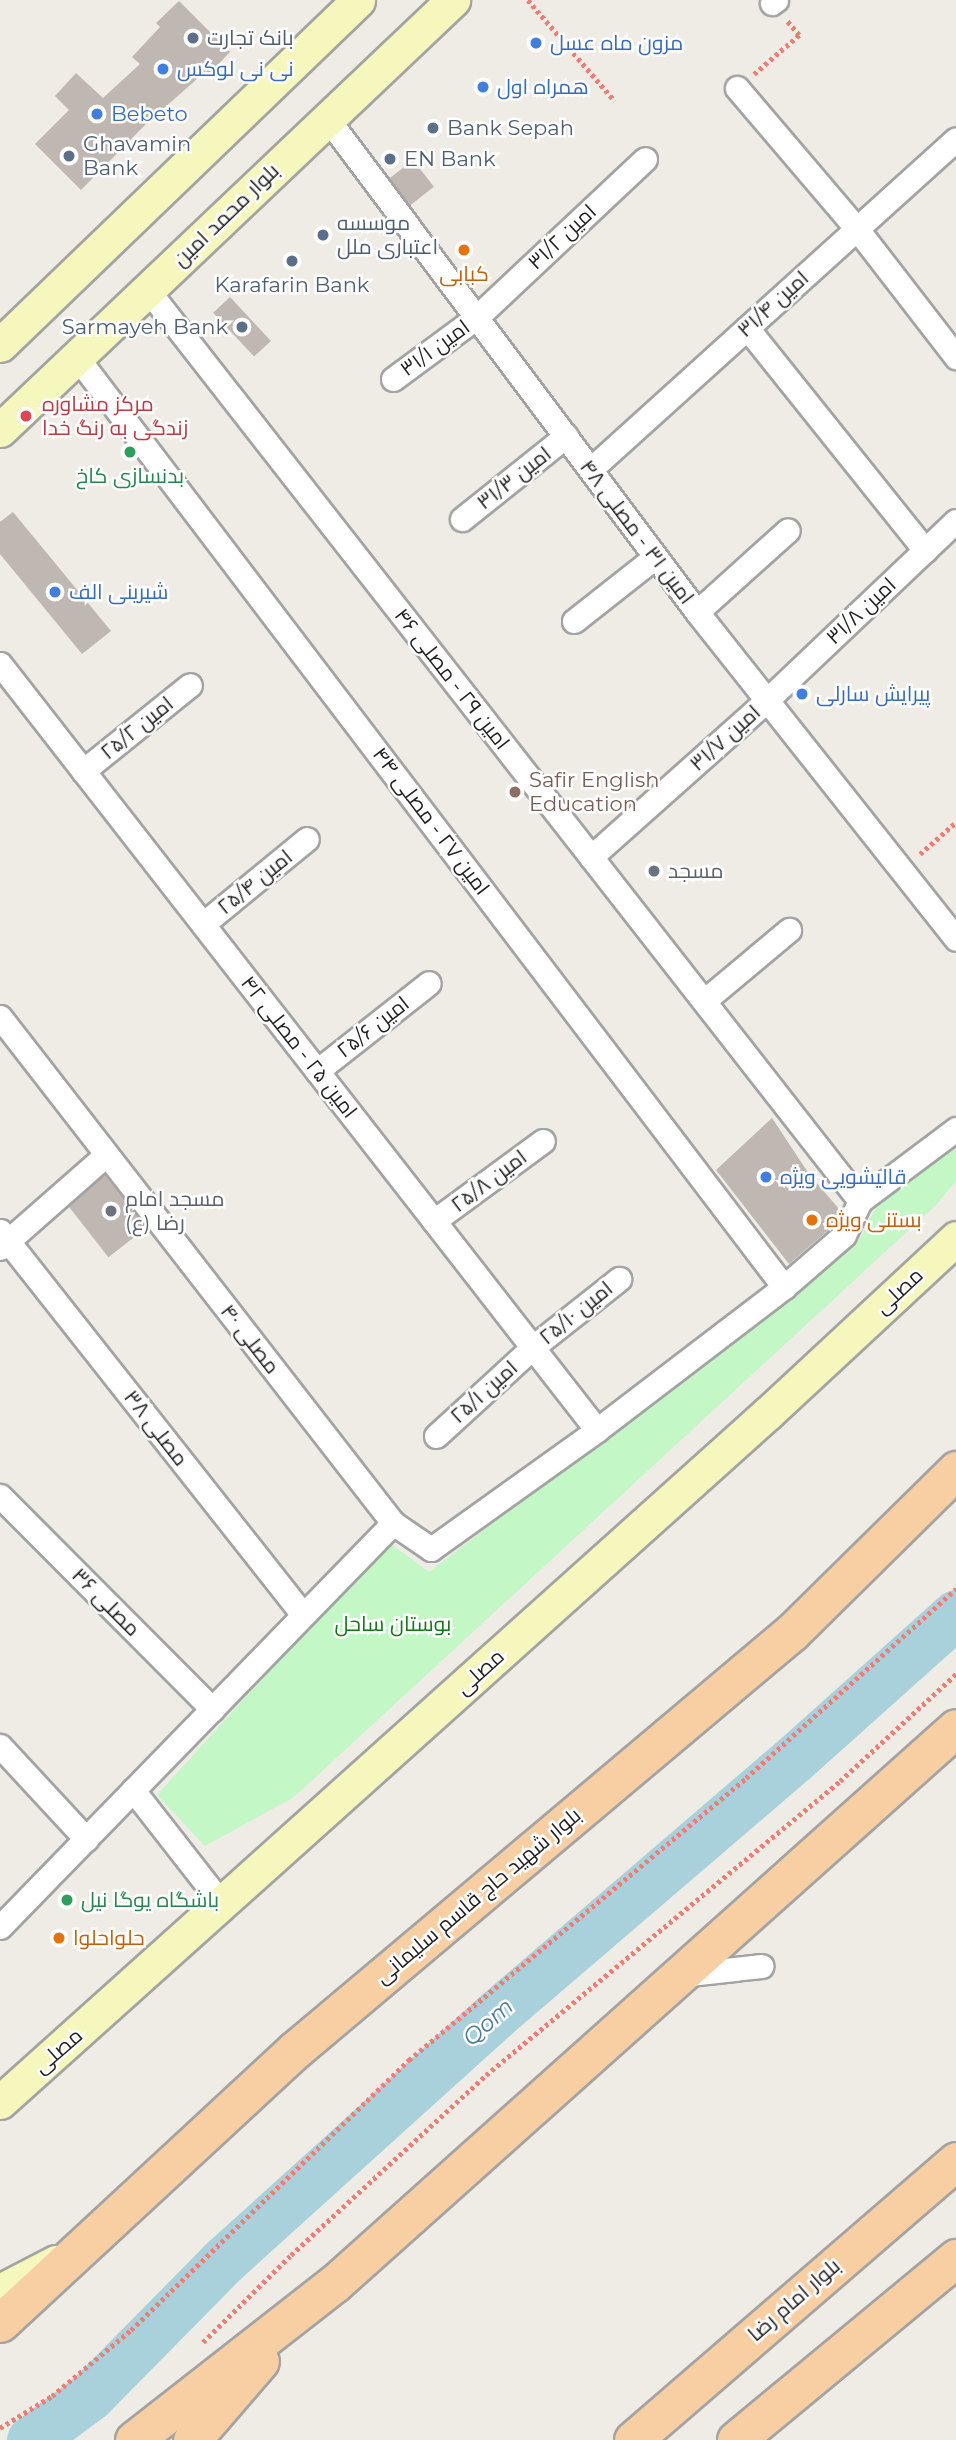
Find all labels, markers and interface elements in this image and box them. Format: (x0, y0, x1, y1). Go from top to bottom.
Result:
place label: بانک تجارت (207, 25, 294, 51)
marker: بانک تجارت (185, 30, 201, 46)
place label: مزون ماه عسل (550, 30, 683, 56)
marker: مزون ماه عسل (528, 35, 544, 51)
place label: نی نی لوکس (177, 56, 294, 82)
marker: نی نی لوکس (155, 61, 171, 77)
place label: همراه اول (497, 74, 589, 100)
marker: همراه اول (475, 79, 491, 95)
place label: Bebeto (111, 101, 188, 127)
marker: Bebeto (89, 106, 105, 122)
place label: Bank Sepah (447, 115, 574, 141)
marker: Bank Sepah (425, 120, 441, 136)
place label: Ghavamin Bank (83, 131, 191, 181)
place label: EN Bank (404, 146, 496, 172)
marker: Ghavamin Bank (61, 148, 77, 164)
marker: EN Bank (382, 151, 398, 167)
street label: بلوار محمد امین (168, 158, 284, 272)
street label: امین ۳۱/۲ (523, 199, 601, 275)
place label: موسسه اعتباری ملل (337, 210, 438, 260)
marker: موسسه اعتباری ملل (315, 227, 331, 243)
marker: کبابی (456, 242, 472, 258)
marker: Karafarin Bank (284, 253, 300, 269)
place label: کبابی (439, 261, 489, 287)
street label: امین ۳۱/۴ (732, 265, 814, 343)
place label: Karafarin Bank (215, 272, 369, 298)
place label: Sarmayeh Bank (62, 314, 228, 340)
street label: امین ۳۱/۱ (395, 314, 475, 382)
marker: Sarmayeh Bank (234, 319, 250, 335)
place label: مرکز مشاوره زندگی به رنگ خدا (42, 391, 188, 441)
marker: مرکز مشاوره زندگی به رنگ خدا (16, 406, 36, 426)
street label: امین ۳۱/۳ (472, 441, 556, 515)
marker: بدنسازی کاخ (122, 444, 138, 460)
street label: امین ۳۱ - مصلی ۴۸ (575, 455, 699, 609)
place label: بدنسازی کاخ (76, 463, 184, 489)
street label: امین ۳۱/۸ (821, 572, 901, 650)
place label: شیرینی الف (69, 579, 168, 605)
marker: شیرینی الف (47, 584, 63, 600)
street label: امین ۲۹ - مصلی ۴۶ (389, 603, 515, 755)
place label: پیرایش سارلی (816, 681, 930, 707)
marker: پیرایش سارلی (794, 686, 810, 702)
street label: امین ۲۵/۲ (96, 691, 178, 765)
street label: امین ۳۱/۷ (684, 700, 766, 776)
street label: امین ۲۷ - مصلی ۴۴ (367, 742, 495, 900)
place label: Safir English Education (529, 767, 659, 817)
marker: Safir English Education (507, 784, 523, 800)
street label: امین ۲۵/۴ (212, 844, 298, 920)
place label: مسجد (668, 858, 723, 884)
marker: مسجد (646, 863, 662, 879)
street label: امین ۲۵ - مصلی ۴۲ (236, 971, 362, 1123)
street label: امین ۲۵/۶ (332, 991, 414, 1063)
street label: امین ۲۵/۸ (446, 1144, 532, 1218)
place label: قالیشویی ویژه (780, 1164, 906, 1190)
marker: قالیشویی ویژه (758, 1169, 774, 1185)
place label: مسجد امام رضا (ع) (125, 1186, 224, 1236)
marker: مسجد امام رضا (ع) (103, 1203, 119, 1219)
place label: بستنی ویژه (826, 1207, 922, 1233)
marker: بستنی ویژه (804, 1212, 820, 1228)
street label: مصلی (870, 1263, 928, 1319)
street label: امین ۲۵/۱۰ (534, 1276, 618, 1350)
street label: مصلی ۴۰ (215, 1299, 285, 1379)
street label: امین ۲۵/۱ (445, 1355, 523, 1429)
street label: مصلی ۳۸ (119, 1385, 193, 1471)
street label: مصلی ۳۶ (67, 1563, 145, 1641)
park label: بوستان ساحل (335, 1611, 451, 1637)
street label: مصلی (451, 1644, 509, 1700)
street label: بلوار شهید حاج قاسم سلیمانی (370, 1803, 586, 1989)
place label: باشگاه یوگا نیل (81, 1887, 219, 1913)
marker: باشگاه یوگا نیل (59, 1892, 75, 1908)
place label: حلواحلوا (73, 1925, 145, 1951)
marker: حلواحلوا (51, 1930, 67, 1946)
water label: Qom (457, 1992, 519, 2052)
street label: مصلی (28, 2023, 88, 2079)
street label: بلوار امام رضا (743, 2253, 845, 2347)

